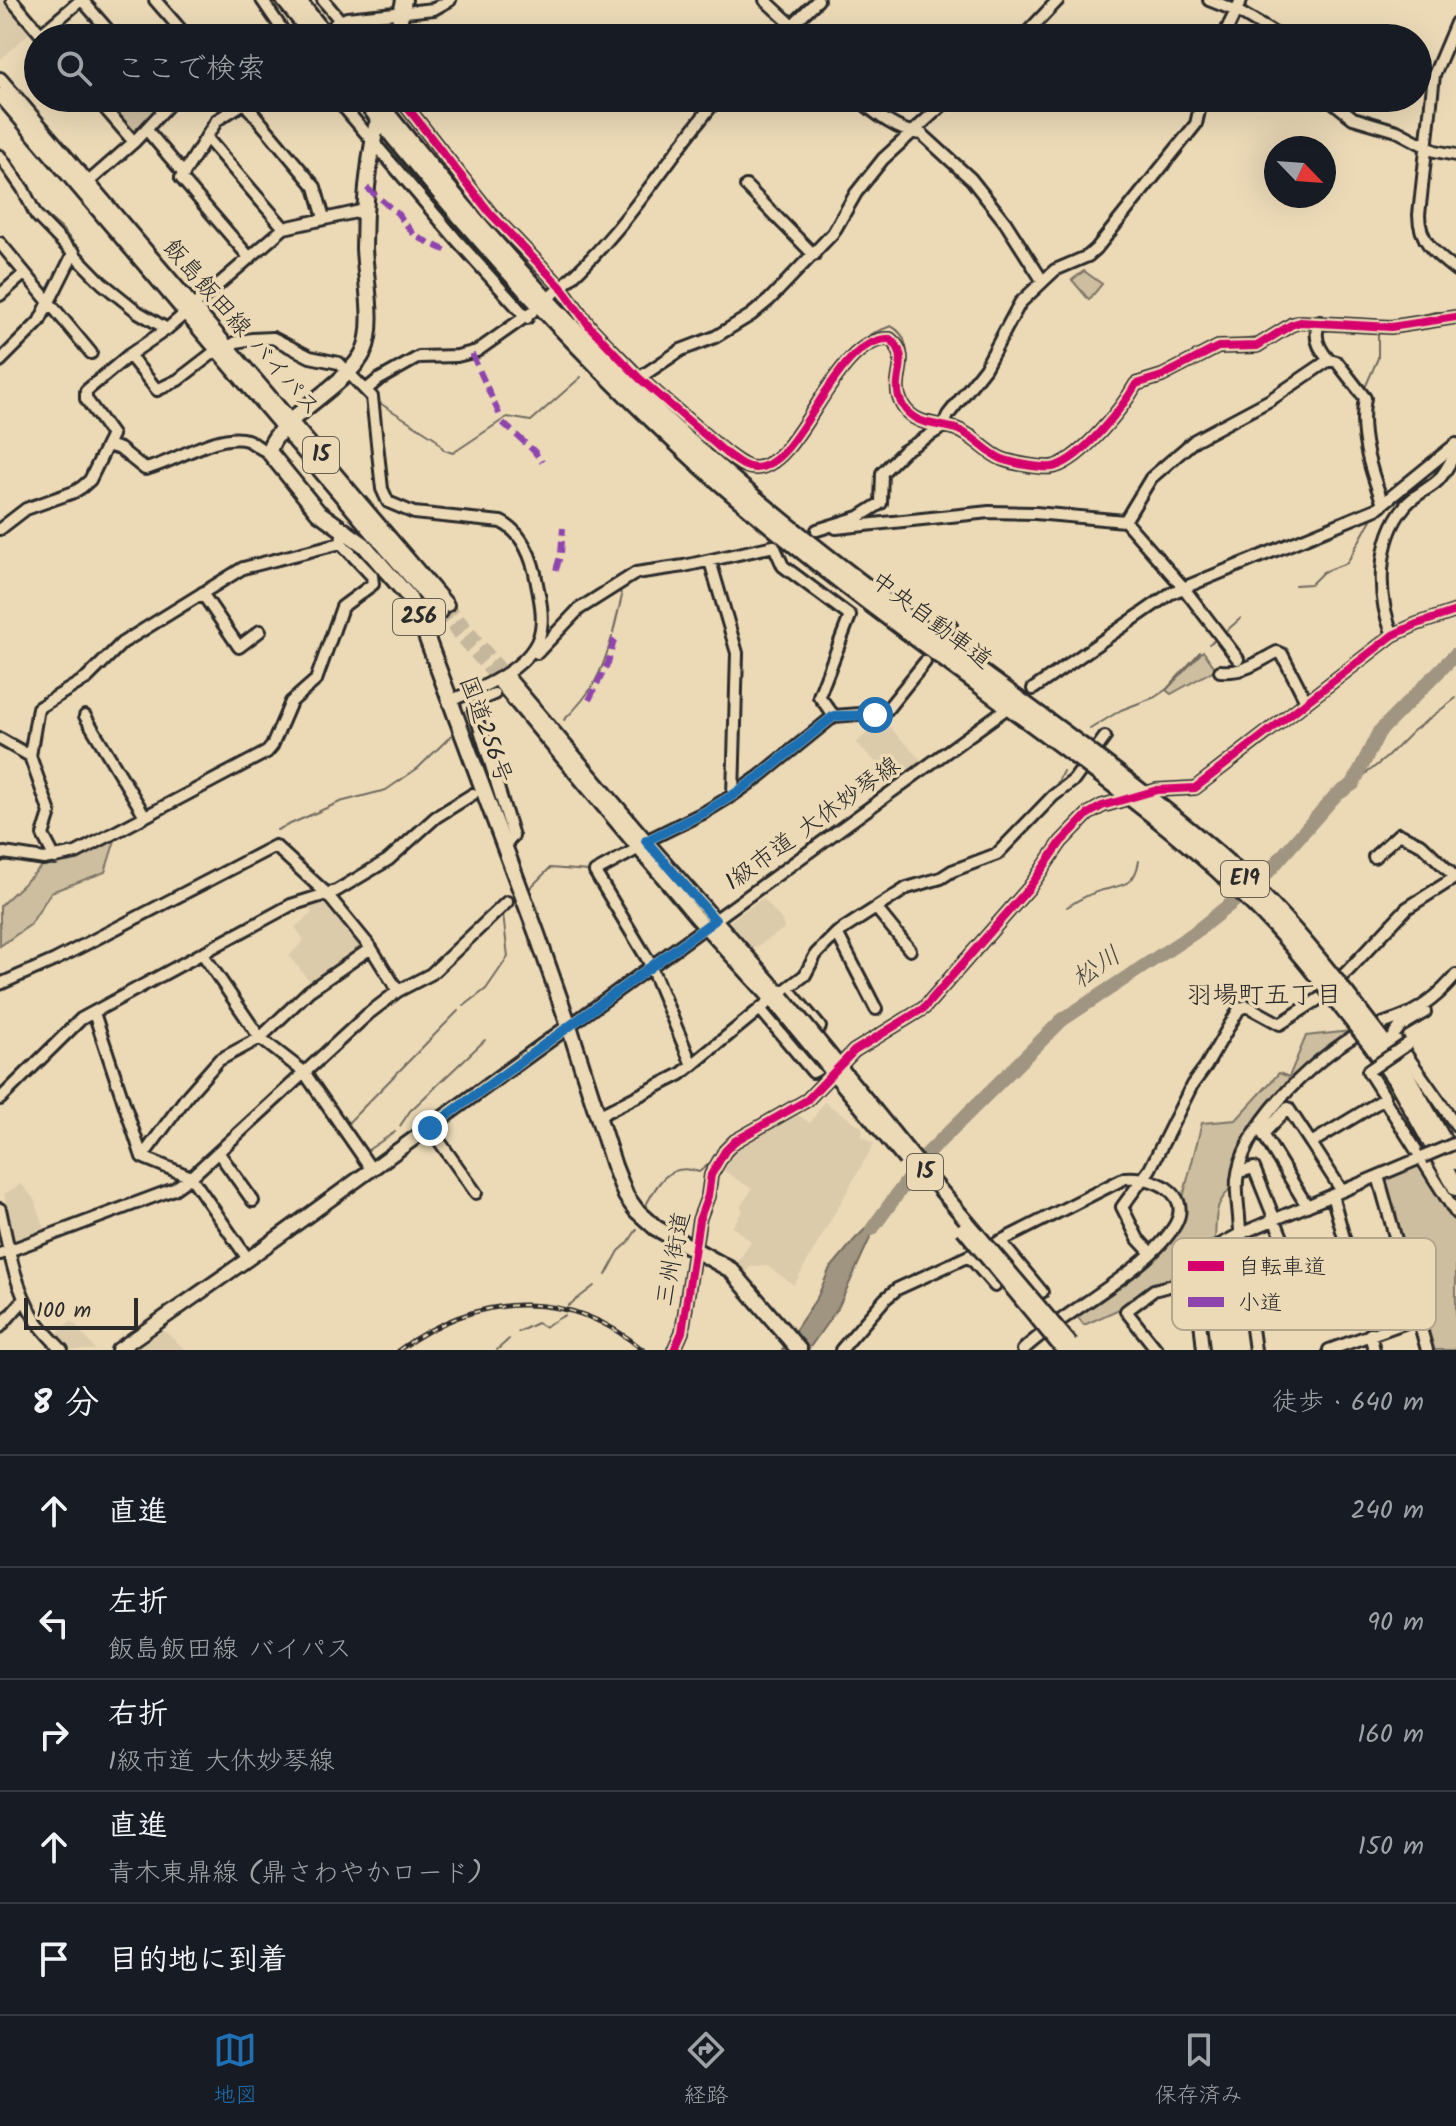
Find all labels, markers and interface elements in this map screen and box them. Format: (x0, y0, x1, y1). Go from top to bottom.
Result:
search box (24, 24, 1432, 112)
icon: search (52, 46, 96, 90)
text: ここで検索 (116, 46, 266, 94)
north arrow (1264, 136, 1336, 208)
street label: 飯島飯田線 バイパス (152, 230, 330, 426)
road number: 15 (303, 437, 339, 473)
street label: 中央自動車道 (862, 562, 1000, 680)
road number: 256 (393, 599, 445, 635)
street label: 国道256号 (447, 671, 523, 789)
route start (857, 697, 893, 733)
street label: 1級市道 大休妙琴線 (717, 747, 909, 901)
road number: E19 (1221, 861, 1269, 897)
water label: 松川 (1064, 936, 1130, 1000)
district label: 羽場町五丁目 (1186, 975, 1342, 1017)
route end (412, 1110, 448, 1146)
road number: 15 (907, 1154, 943, 1190)
street label: 三州街道 (646, 1208, 702, 1310)
legend (1172, 1238, 1436, 1330)
text: 自転車道 (1238, 1251, 1326, 1286)
text: 小道 (1238, 1287, 1282, 1322)
scale bar (24, 1294, 138, 1330)
text: 100 m (36, 1294, 91, 1329)
text: 8 分 (32, 1377, 99, 1431)
text: 徒歩 · 640 m (1272, 1382, 1424, 1424)
icon: ahead (32, 1489, 76, 1533)
text: 直進 (108, 1489, 168, 1537)
text: 240 m (1350, 1490, 1424, 1532)
text: 左折 (108, 1579, 168, 1627)
icon: left (32, 1601, 76, 1645)
text: 90 m (1367, 1602, 1424, 1644)
text: 飯島飯田線 バイパス (108, 1629, 352, 1671)
text: 右折 (108, 1691, 168, 1739)
icon: right (32, 1713, 76, 1757)
text: 160 m (1357, 1714, 1424, 1756)
text: 1級市道 大休妙琴線 (108, 1741, 335, 1783)
text: 直進 (108, 1803, 168, 1851)
icon: ahead (32, 1825, 76, 1869)
text: 150 m (1358, 1826, 1424, 1868)
text: 青木東鼎線 (鼎さわやかロード) (108, 1853, 482, 1895)
icon: arrive (32, 1937, 76, 1981)
text: 目的地に到着 (108, 1937, 288, 1985)
tab: 地図 (213, 2028, 257, 2114)
tab: 経路 (684, 2028, 728, 2114)
tab: 保存済み (1155, 2028, 1243, 2114)

